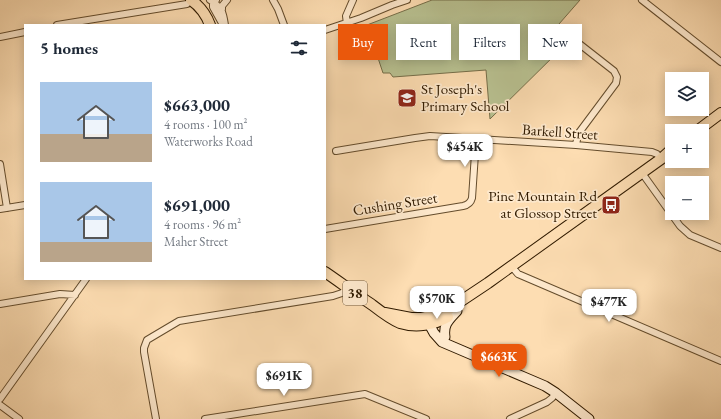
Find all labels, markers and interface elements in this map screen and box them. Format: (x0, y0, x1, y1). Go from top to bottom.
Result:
chip: Buy (338, 24, 388, 60)
chip: Rent (396, 24, 451, 60)
chip: Filters (459, 24, 520, 60)
chip: New (528, 24, 582, 60)
text: 5 homes (40, 37, 98, 59)
icon: filters (288, 37, 310, 59)
map controls (665, 72, 709, 220)
button: layers (665, 72, 709, 116)
place label: St Joseph's Primary School (421, 79, 510, 115)
school or university icon: St Joseph's Primary School (396, 87, 418, 109)
text: $663,000 (164, 94, 230, 116)
icon: home (72, 98, 120, 146)
text: 4 rooms · 100 m² (164, 116, 248, 133)
street label: Barkell Street (522, 119, 599, 144)
button: + (665, 124, 709, 168)
text: Waterworks Road (164, 133, 253, 150)
pin: $454K (437, 134, 493, 168)
text: $454K (447, 138, 483, 155)
button: − (665, 176, 709, 220)
place label: Pine Mountain Rd at Glossop Street (488, 186, 597, 222)
street label: Cushing Street (351, 187, 439, 220)
text: $691,000 (164, 194, 230, 216)
bus stop icon: Pine Mountain Rd at Glossop Street (600, 194, 622, 216)
icon: home (72, 198, 120, 246)
text: 4 rooms · 96 m² (164, 216, 241, 233)
text: Maher Street (164, 233, 228, 250)
road number: 38 (343, 281, 367, 305)
pin: $570K (409, 286, 465, 320)
pin: $477K (581, 289, 637, 323)
text: $570K (419, 290, 455, 307)
text: $477K (591, 293, 627, 310)
pin: $663K (471, 344, 527, 378)
text: $663K (481, 348, 517, 365)
pin: $691K (256, 363, 312, 397)
text: $691K (266, 367, 302, 384)

